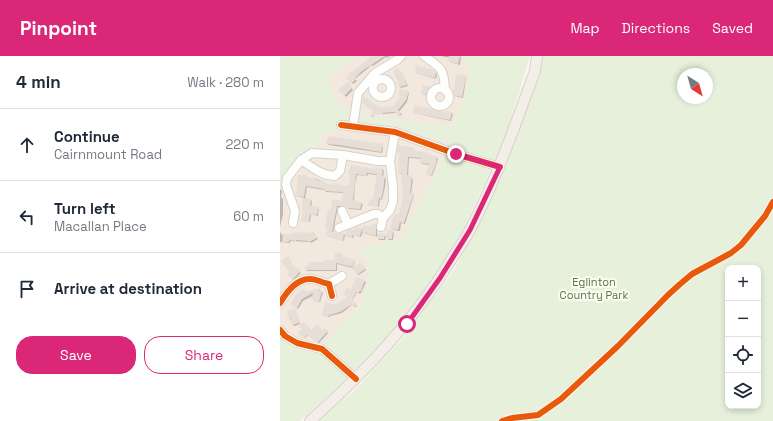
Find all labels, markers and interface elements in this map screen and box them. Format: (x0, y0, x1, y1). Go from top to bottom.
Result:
text: Pinpoint (20, 16, 97, 41)
text: Map (570, 19, 600, 37)
text: Directions (622, 19, 690, 37)
text: Saved (712, 19, 753, 37)
north arrow (677, 68, 713, 104)
text: 4 min (16, 71, 61, 93)
text: Walk · 280 m (187, 74, 264, 91)
text: Continue (54, 127, 120, 146)
icon: ahead (16, 134, 38, 156)
text: 220 m (225, 136, 264, 153)
route end (447, 145, 465, 163)
text: Cairnmount Road (54, 146, 162, 163)
text: Turn left (54, 199, 116, 218)
icon: left (16, 206, 38, 228)
text: 60 m (233, 208, 264, 225)
text: Macallan Place (54, 218, 147, 235)
map controls (725, 265, 761, 409)
button: + (725, 265, 761, 301)
park label: Eglinton Country Park (560, 275, 628, 302)
icon: arrive (16, 278, 38, 300)
text: Arrive at destination (54, 279, 202, 298)
button: − (725, 301, 761, 337)
route start (398, 315, 416, 333)
button: Save (16, 336, 136, 374)
button: Share (144, 336, 264, 374)
button: locate (725, 337, 761, 373)
button: layers (725, 373, 761, 409)

